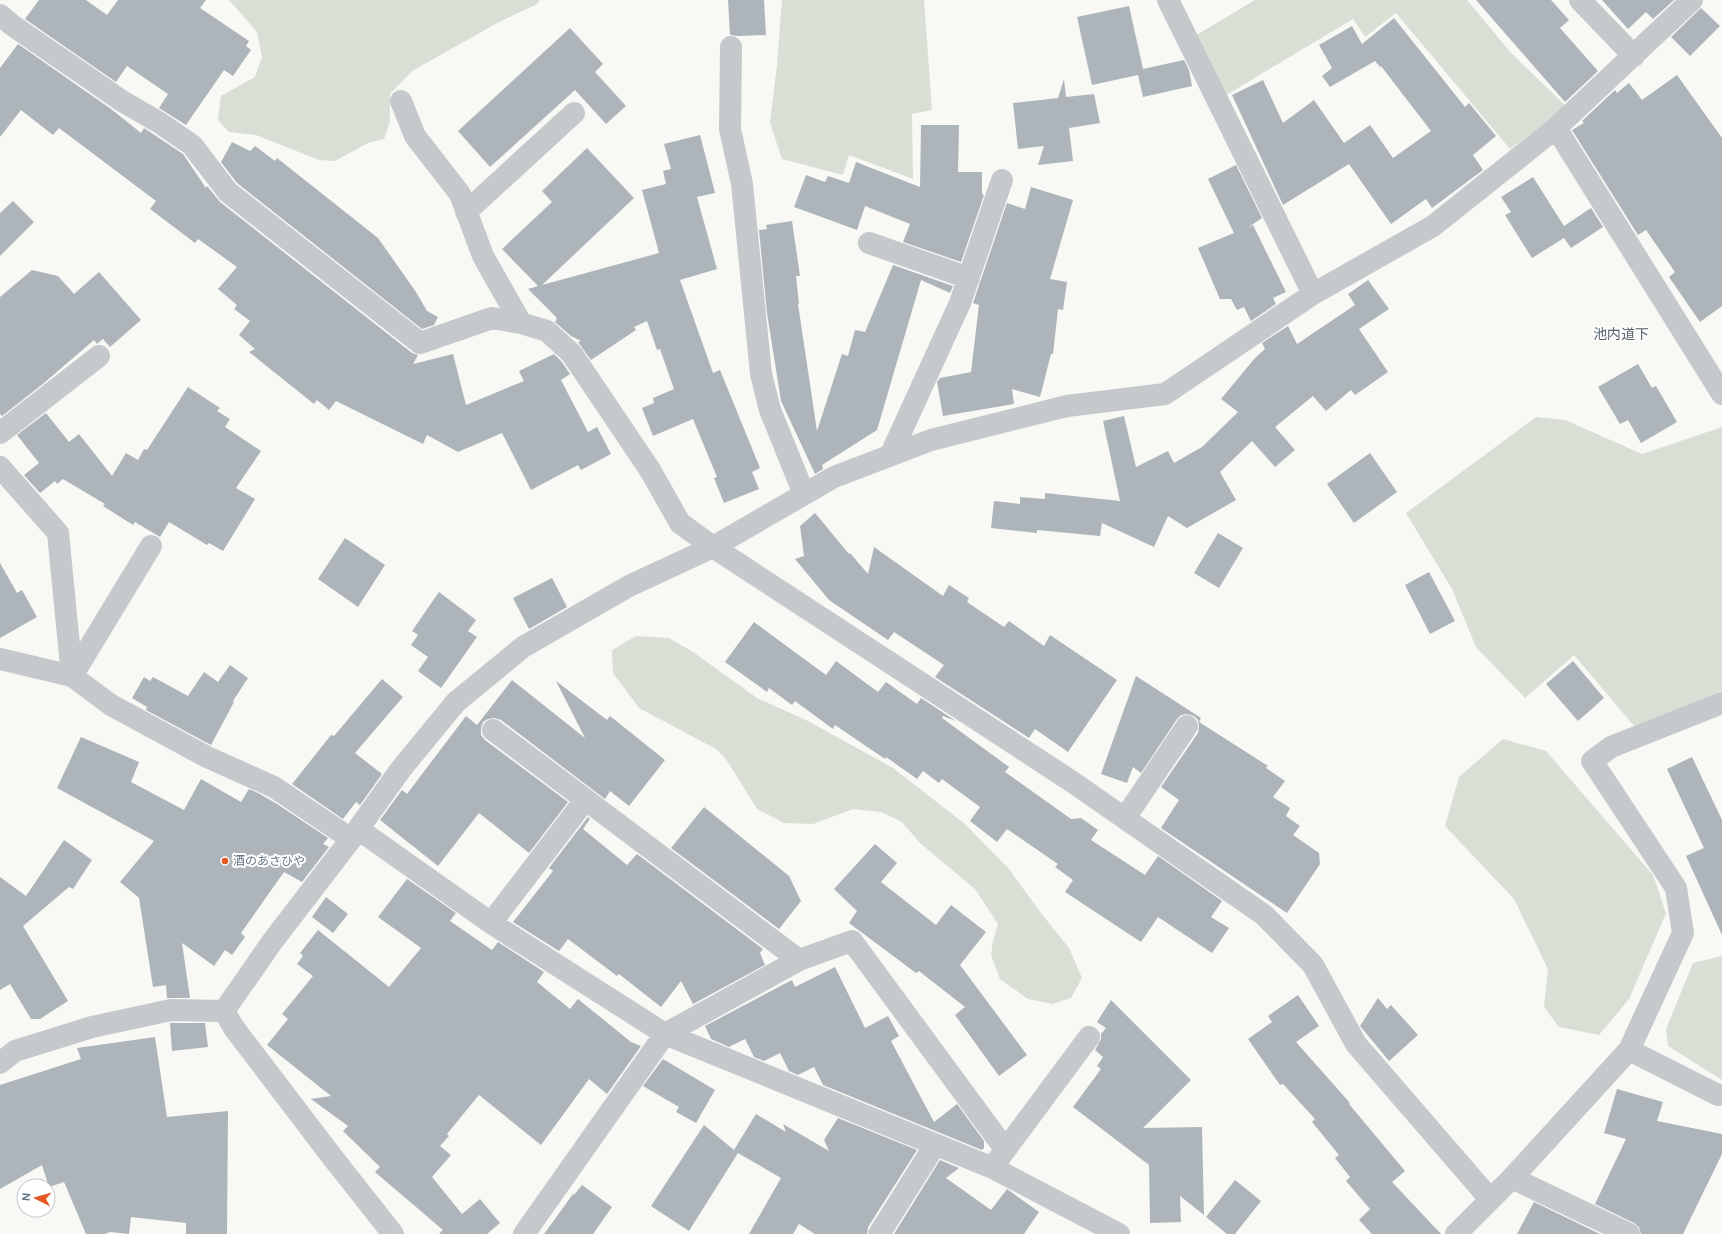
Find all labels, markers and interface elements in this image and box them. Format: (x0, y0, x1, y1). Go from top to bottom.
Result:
district label: 池内道下 (1593, 325, 1649, 343)
place label: 酒のあさひや (233, 853, 305, 869)
marker: 酒のあさひや (220, 856, 230, 866)
north arrow (16, 1178, 56, 1218)
text: N (19, 1192, 33, 1202)

